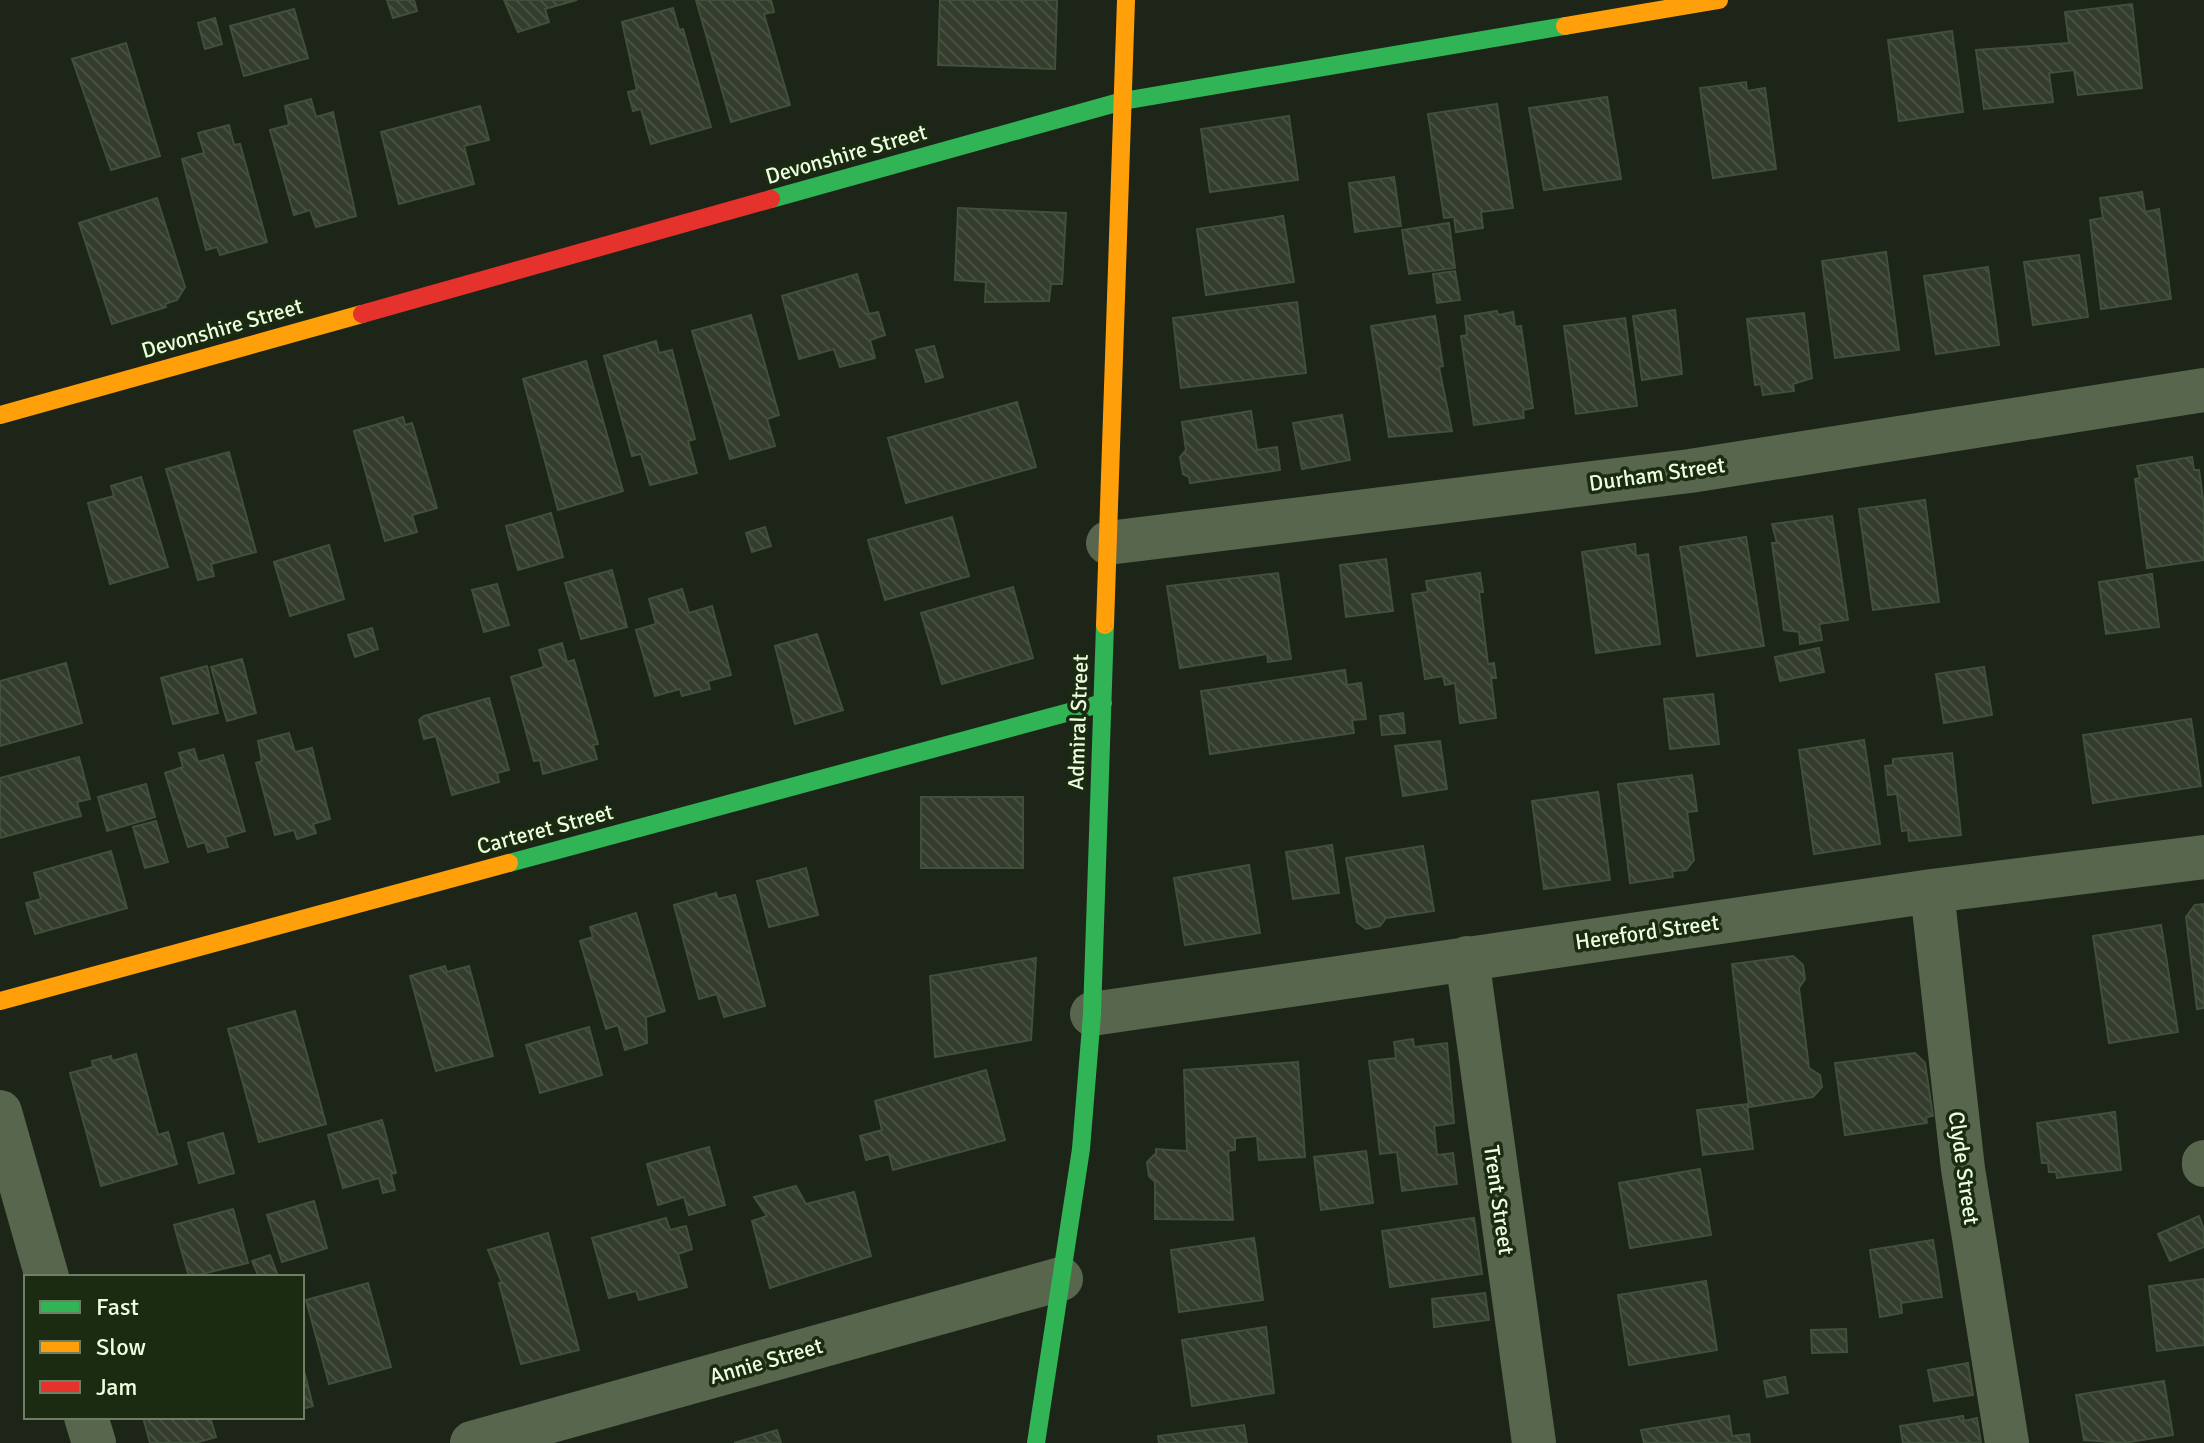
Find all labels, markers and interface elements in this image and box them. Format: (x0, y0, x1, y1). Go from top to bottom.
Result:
street label: Devonshire Street (762, 118, 930, 190)
street label: Devonshire Street (138, 292, 306, 364)
street label: Durham Street (1587, 451, 1727, 497)
street label: Admiral Street (1062, 653, 1094, 791)
street label: Carteret Street (474, 798, 616, 860)
street label: Hereford Street (1573, 909, 1721, 955)
street label: Clyde Street (1943, 1109, 1985, 1227)
street label: Trent Street (1478, 1144, 1520, 1257)
legend (24, 1275, 304, 1419)
text: Fast (96, 1292, 139, 1322)
text: Slow (96, 1332, 146, 1362)
street label: Annie Street (706, 1332, 826, 1390)
text: Jam (96, 1372, 137, 1402)

